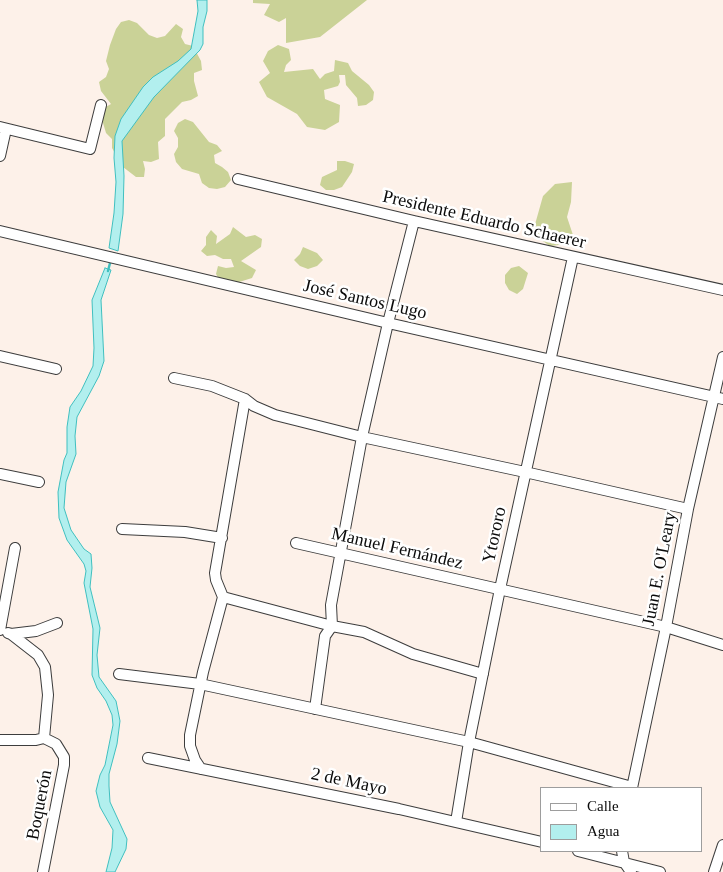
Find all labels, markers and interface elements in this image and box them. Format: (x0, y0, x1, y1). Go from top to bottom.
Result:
street label: Presidente Eduardo Schaerer (380, 186, 588, 254)
street label: José Santos Lugo (301, 275, 429, 325)
street label: Ytororo (479, 505, 511, 565)
street label: Juan E. O'Leary (638, 510, 682, 628)
street label: Manuel Fernández (329, 523, 465, 575)
street label: 2 de Mayo (309, 763, 389, 801)
street label: Boquerón (23, 768, 57, 842)
legend (540, 787, 703, 852)
text: Calle (587, 798, 619, 814)
text: Agua (587, 823, 620, 839)

